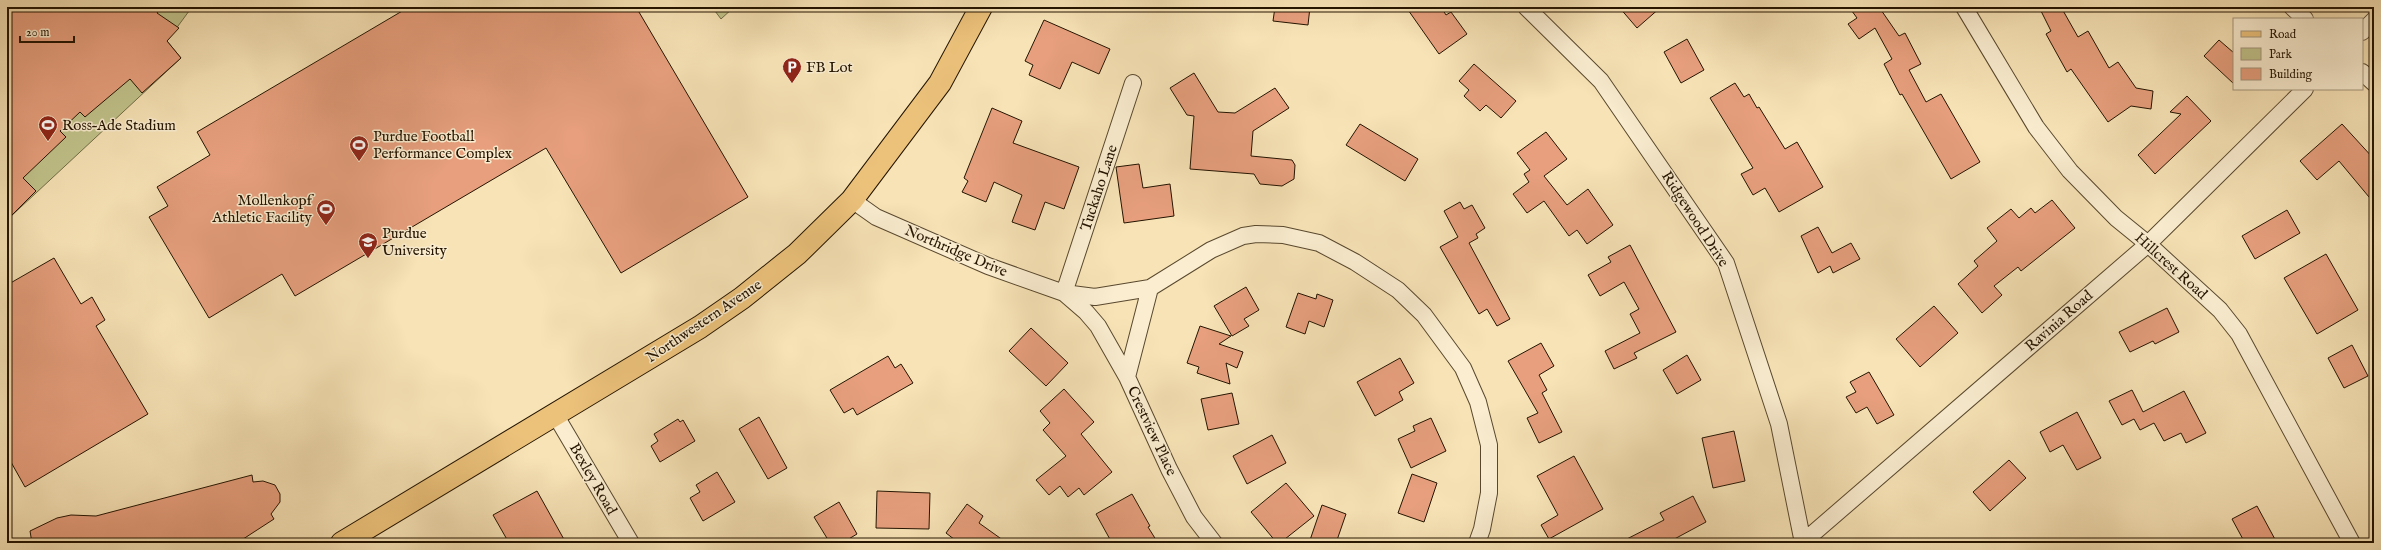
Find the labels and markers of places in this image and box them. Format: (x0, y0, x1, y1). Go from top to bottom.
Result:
parking icon: FB Lot (781, 56, 803, 84)
place label: FB Lot (806, 58, 853, 77)
sports icon: Ross–Ade Stadium (37, 114, 59, 142)
place label: Ross–Ade Stadium (62, 116, 176, 135)
place label: Purdue Football Performance Complex (373, 127, 513, 163)
sports icon: Purdue Football Performance Complex (348, 134, 370, 162)
place label: Mollenkopf Athletic Facility (211, 191, 315, 227)
sports icon: Mollenkopf Athletic Facility (315, 198, 337, 226)
place label: Purdue University (382, 224, 448, 260)
school or university icon: Purdue University (357, 231, 379, 259)

